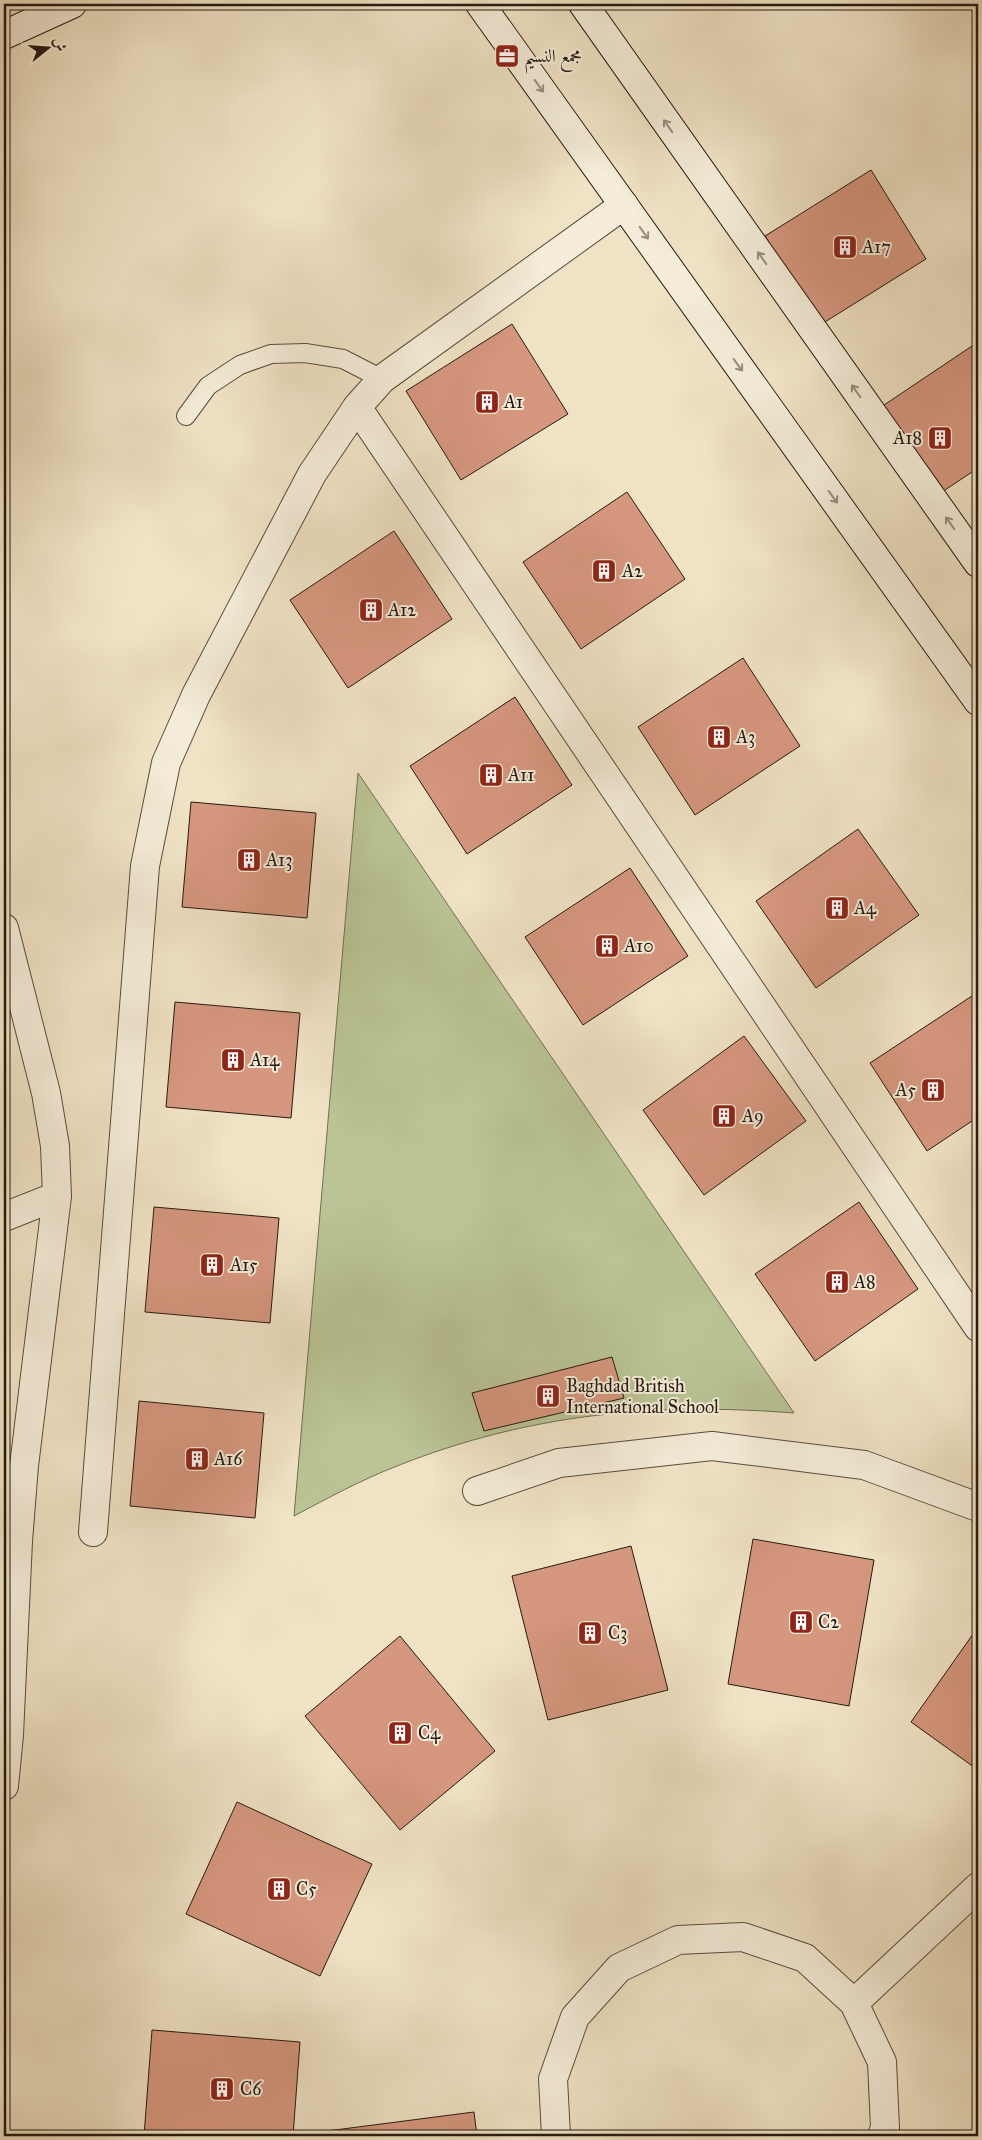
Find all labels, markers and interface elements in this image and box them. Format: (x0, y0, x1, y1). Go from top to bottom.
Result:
north arrow (22, 22, 72, 72)
text: ش (50, 35, 70, 54)
office icon: مجمع النسيم (494, 43, 520, 69)
place label: مجمع النسيم (524, 45, 582, 74)
one-way arrow (534, 79, 544, 93)
one-way arrow (663, 119, 673, 133)
one-way arrow (639, 226, 649, 240)
building icon: A17 (832, 234, 858, 260)
place label: A17 (861, 236, 891, 258)
one-way arrow (757, 251, 767, 265)
one-way arrow (733, 358, 743, 372)
one-way arrow (851, 384, 861, 398)
building icon: A1 (474, 389, 500, 415)
place label: A1 (503, 391, 523, 413)
building icon: A18 (927, 425, 953, 451)
place label: A18 (892, 427, 922, 449)
one-way arrow (827, 490, 838, 503)
one-way arrow (945, 516, 955, 530)
building icon: A2 (591, 558, 617, 584)
place label: A2 (621, 560, 643, 582)
building icon: A12 (358, 597, 384, 623)
place label: A12 (387, 599, 416, 621)
building icon: A3 (706, 724, 732, 750)
place label: A3 (735, 726, 755, 748)
building icon: A11 (478, 762, 504, 788)
place label: A11 (507, 764, 534, 786)
building icon: A13 (236, 847, 262, 873)
place label: A13 (265, 849, 292, 871)
building icon: A4 (824, 895, 850, 921)
place label: A4 (853, 897, 877, 919)
building icon: A10 (594, 933, 620, 959)
place label: A10 (623, 935, 654, 957)
building icon: A14 (220, 1047, 246, 1073)
place label: A14 (249, 1049, 280, 1071)
building icon: A5 (920, 1077, 946, 1103)
place label: A5 (895, 1079, 917, 1101)
building icon: A9 (711, 1103, 737, 1129)
place label: A9 (741, 1105, 764, 1127)
building icon: A15 (199, 1252, 225, 1278)
place label: A15 (229, 1254, 258, 1276)
building icon: A8 (824, 1269, 850, 1295)
place label: A8 (853, 1271, 876, 1293)
place label: Baghdad British International School (566, 1375, 719, 1418)
building icon: Baghdad British International School (535, 1383, 561, 1409)
building icon: A16 (184, 1446, 210, 1472)
place label: A16 (213, 1448, 243, 1470)
building icon: C2 (788, 1609, 814, 1635)
place label: C2 (818, 1611, 839, 1633)
building icon: C3 (577, 1620, 603, 1646)
place label: C3 (608, 1622, 627, 1644)
building icon: C4 (387, 1720, 413, 1746)
place label: C4 (418, 1722, 441, 1744)
building icon: C5 (266, 1876, 292, 1902)
place label: C5 (296, 1878, 317, 1900)
building icon: C6 (209, 2076, 235, 2102)
place label: C6 (240, 2078, 262, 2100)

